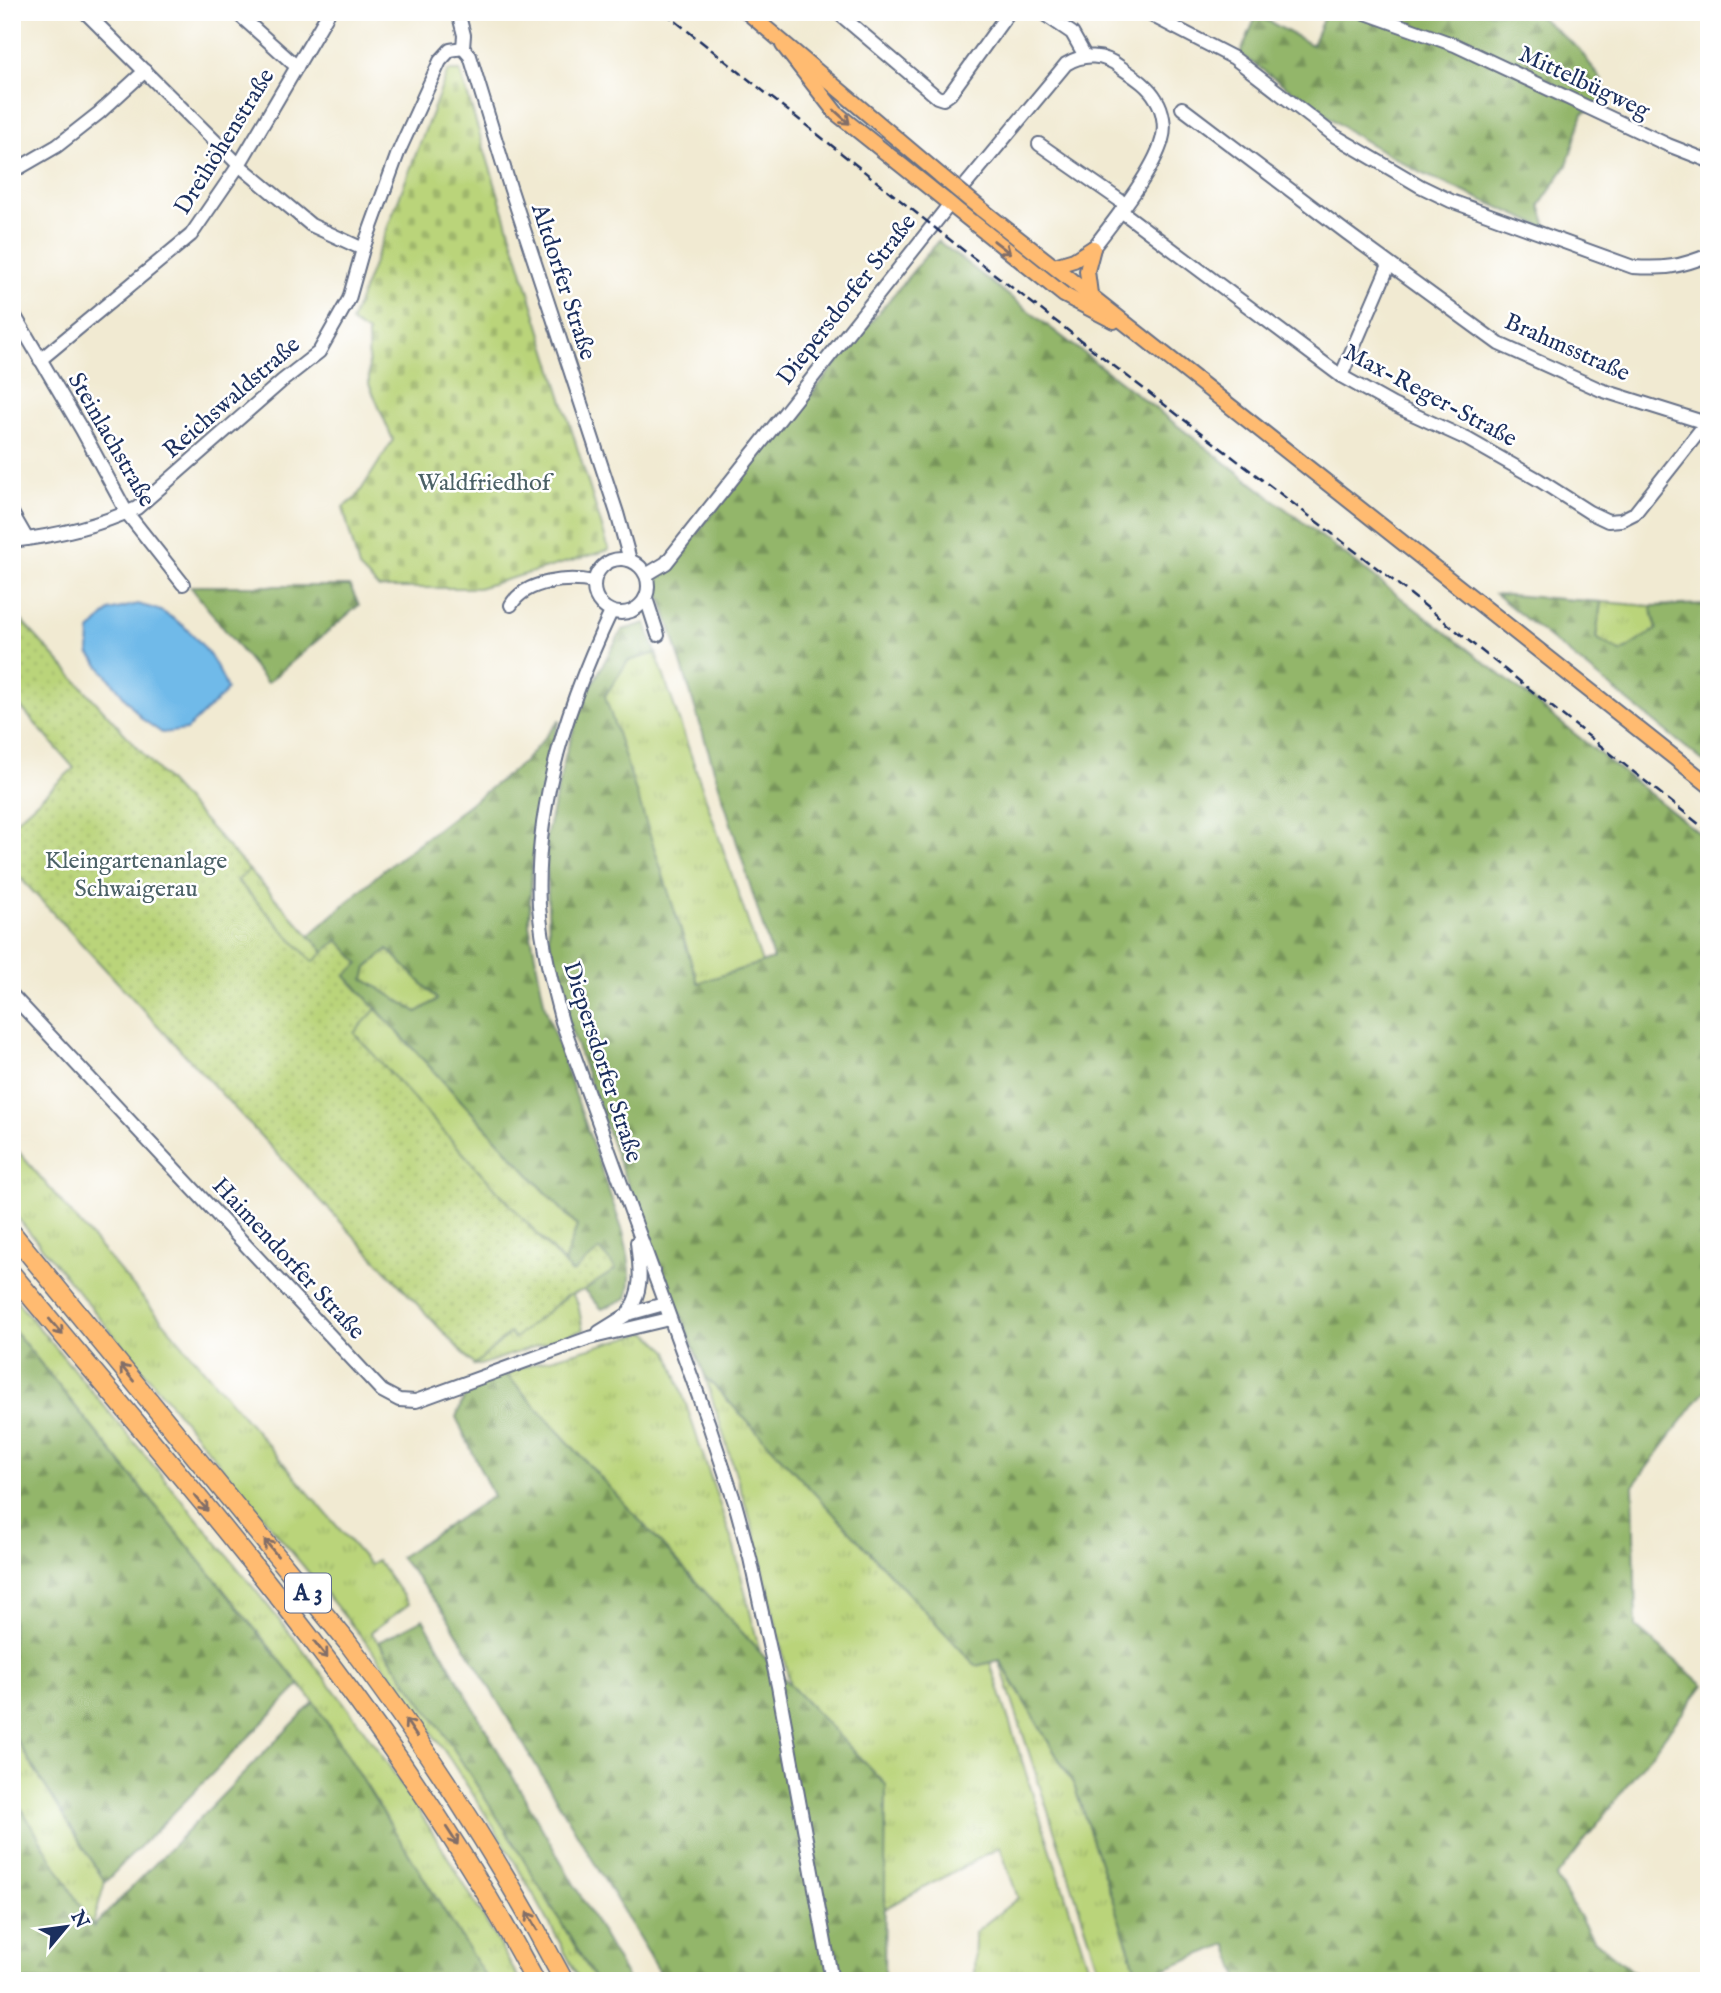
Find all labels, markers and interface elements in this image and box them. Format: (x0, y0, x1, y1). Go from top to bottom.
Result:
street label: Mittelbügweg (1513, 39, 1655, 127)
street label: Dreihöhenstraße (168, 63, 282, 221)
one-way arrow (833, 109, 851, 125)
street label: Altdorfer Straße (523, 199, 603, 364)
street label: Diepersdorfer Straße (770, 208, 924, 392)
one-way arrow (993, 239, 1011, 254)
street label: Brahmsstraße (1499, 307, 1635, 389)
street label: Reichswaldstraße (157, 330, 307, 466)
street label: Max-Reger-Straße (1338, 337, 1522, 455)
street label: Steinlachstraße (60, 367, 162, 513)
park label: Waldfriedhof (418, 468, 555, 499)
park label: Kleingartenanlage Schwaigerau (45, 846, 227, 905)
street label: Diepersdorfer Straße (555, 958, 649, 1166)
street label: Haimendorfer Straße (205, 1171, 371, 1347)
one-way arrow (48, 1318, 63, 1336)
one-way arrow (119, 1364, 135, 1382)
one-way arrow (193, 1493, 208, 1511)
one-way arrow (263, 1540, 279, 1558)
road number: A 3 (285, 1574, 331, 1612)
one-way arrow (313, 1641, 328, 1659)
one-way arrow (403, 1719, 418, 1738)
one-way arrow (445, 1826, 459, 1845)
north arrow (32, 1892, 102, 1962)
text: N (64, 1906, 94, 1933)
one-way arrow (525, 1911, 539, 1931)

